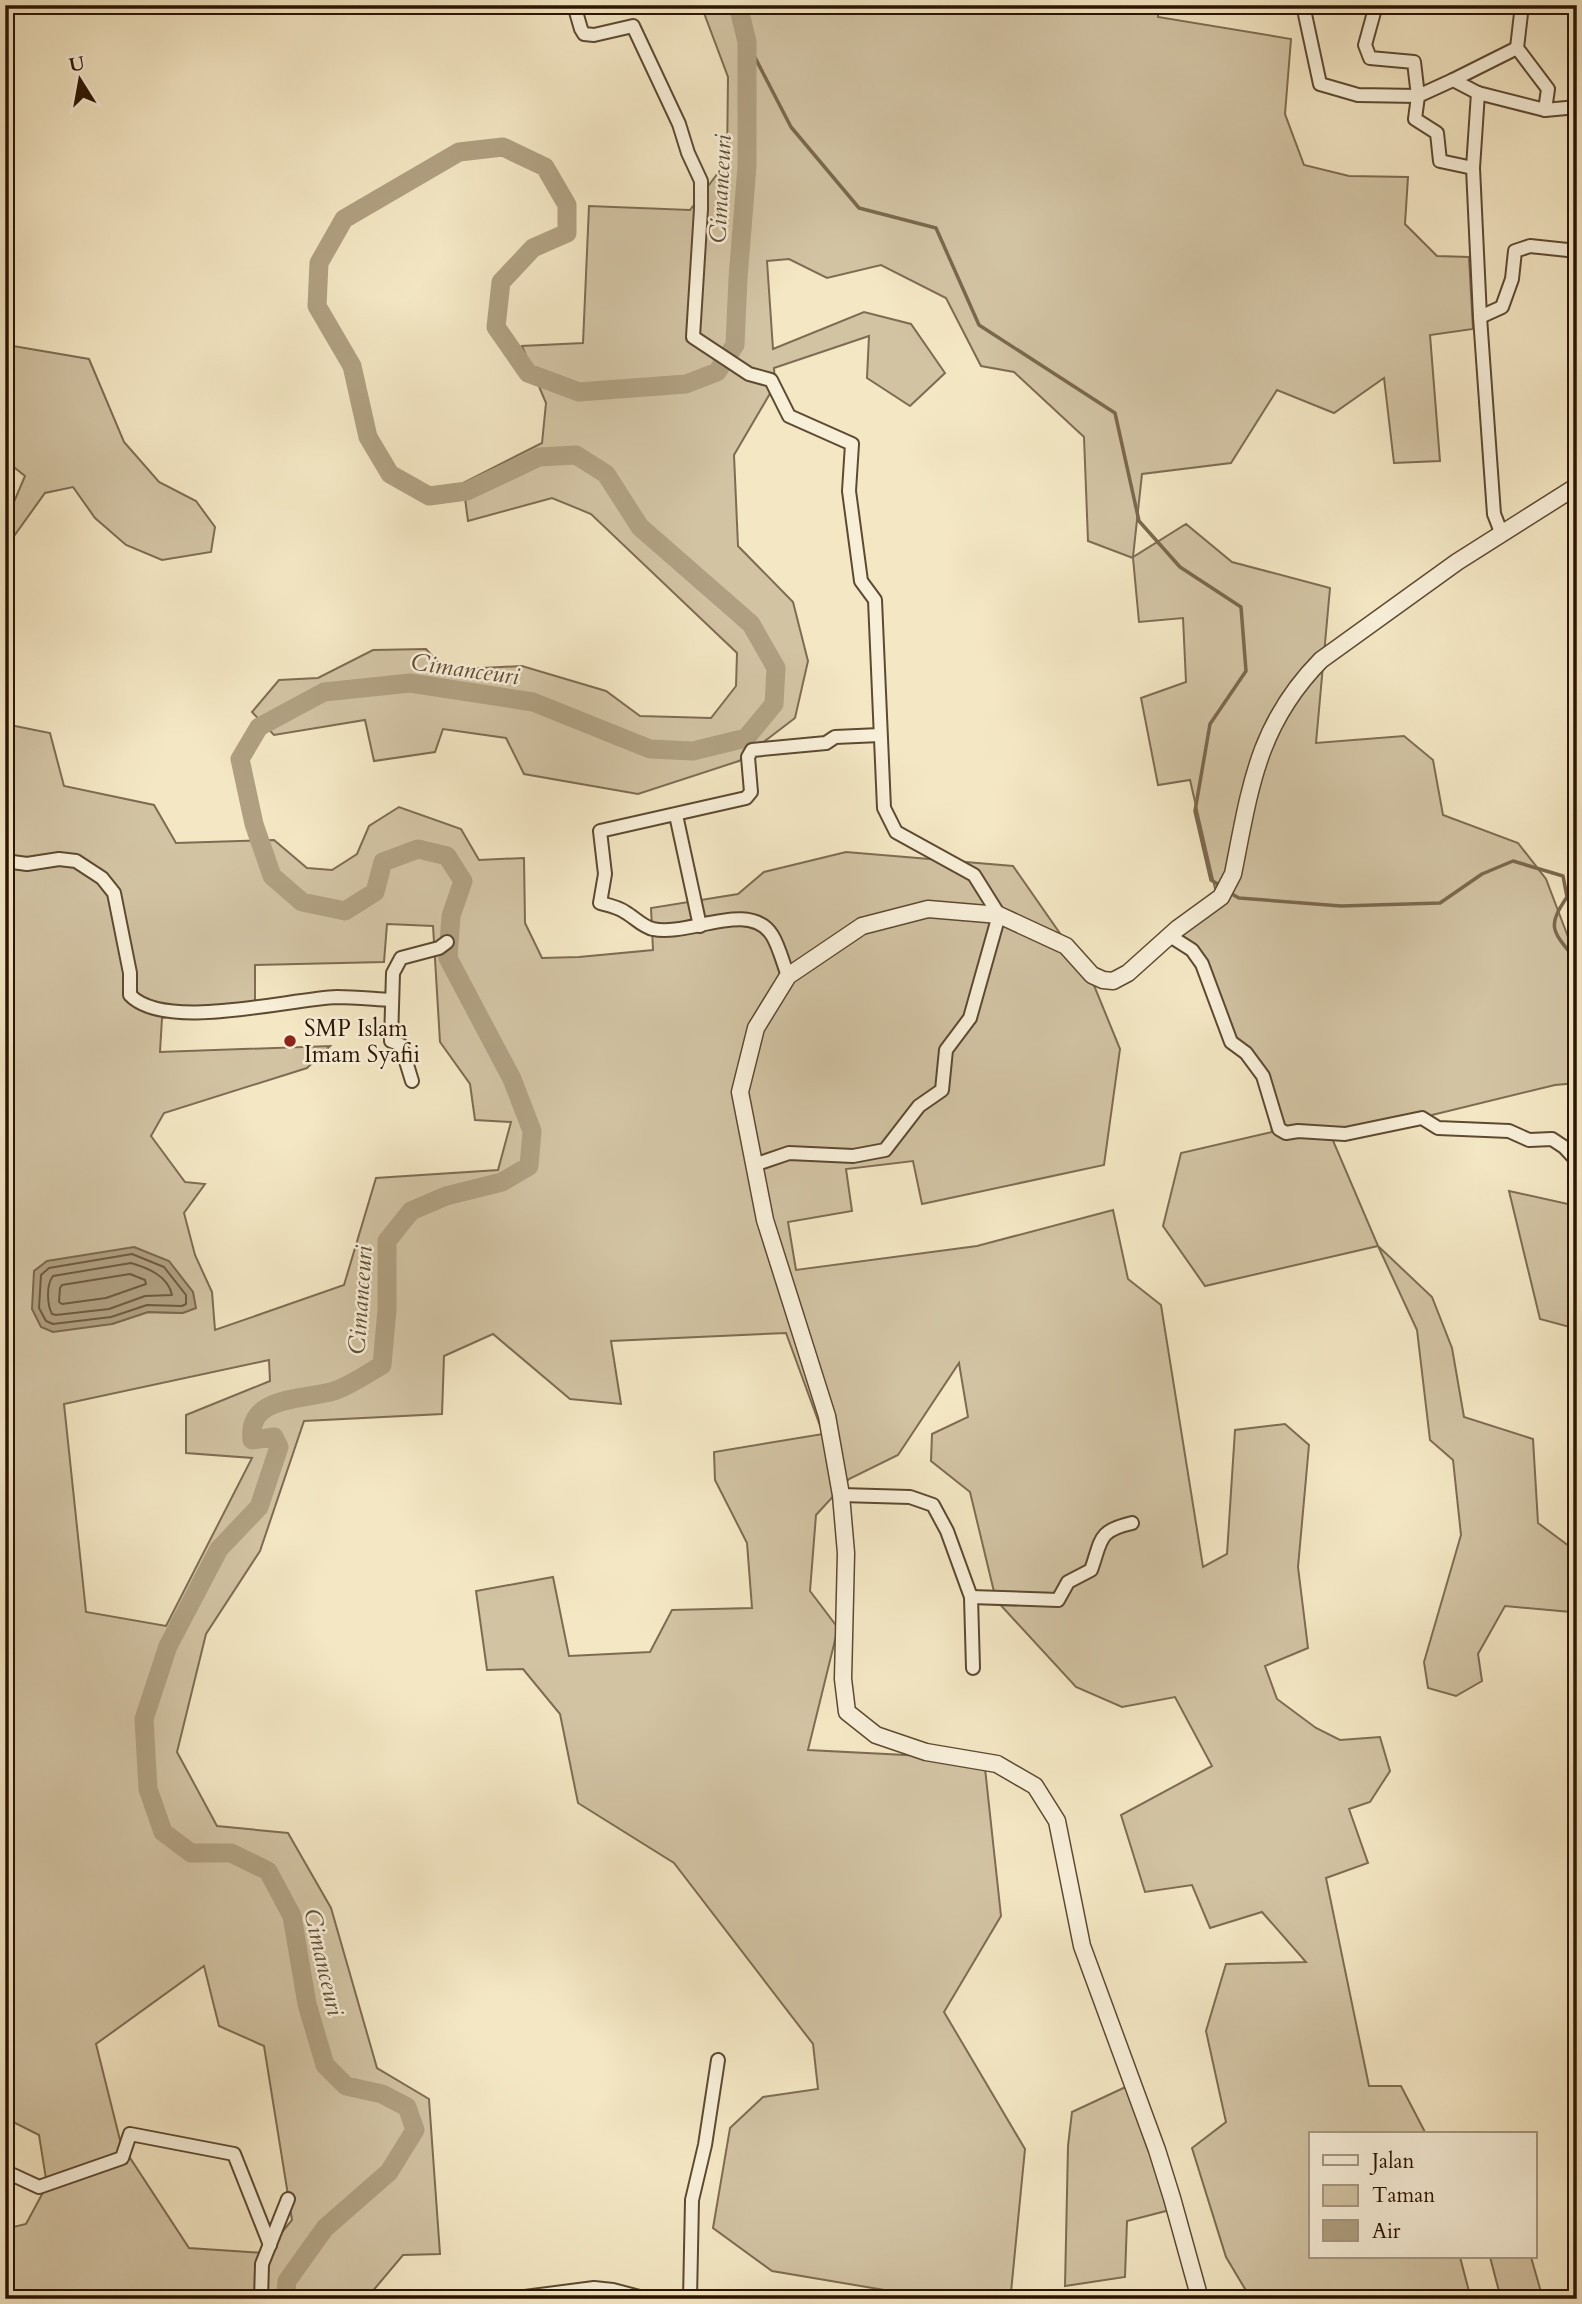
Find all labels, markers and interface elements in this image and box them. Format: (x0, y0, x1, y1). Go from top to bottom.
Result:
north arrow (46, 46, 116, 116)
text: U (67, 50, 88, 79)
water label: Cimanceuri (701, 133, 740, 244)
water label: Cimanceuri (409, 646, 522, 693)
place label: SMP Islam Imam Syafii (304, 1013, 420, 1070)
marker: SMP Islam Imam Syafii (282, 1033, 298, 1049)
water label: Cimanceuri (340, 1244, 381, 1356)
water label: Cimanceuri (295, 1905, 352, 2019)
legend (1309, 2132, 1536, 2258)
text: Jalan (1369, 2147, 1415, 2176)
text: Taman (1372, 2181, 1435, 2210)
text: Air (1372, 2217, 1401, 2246)

